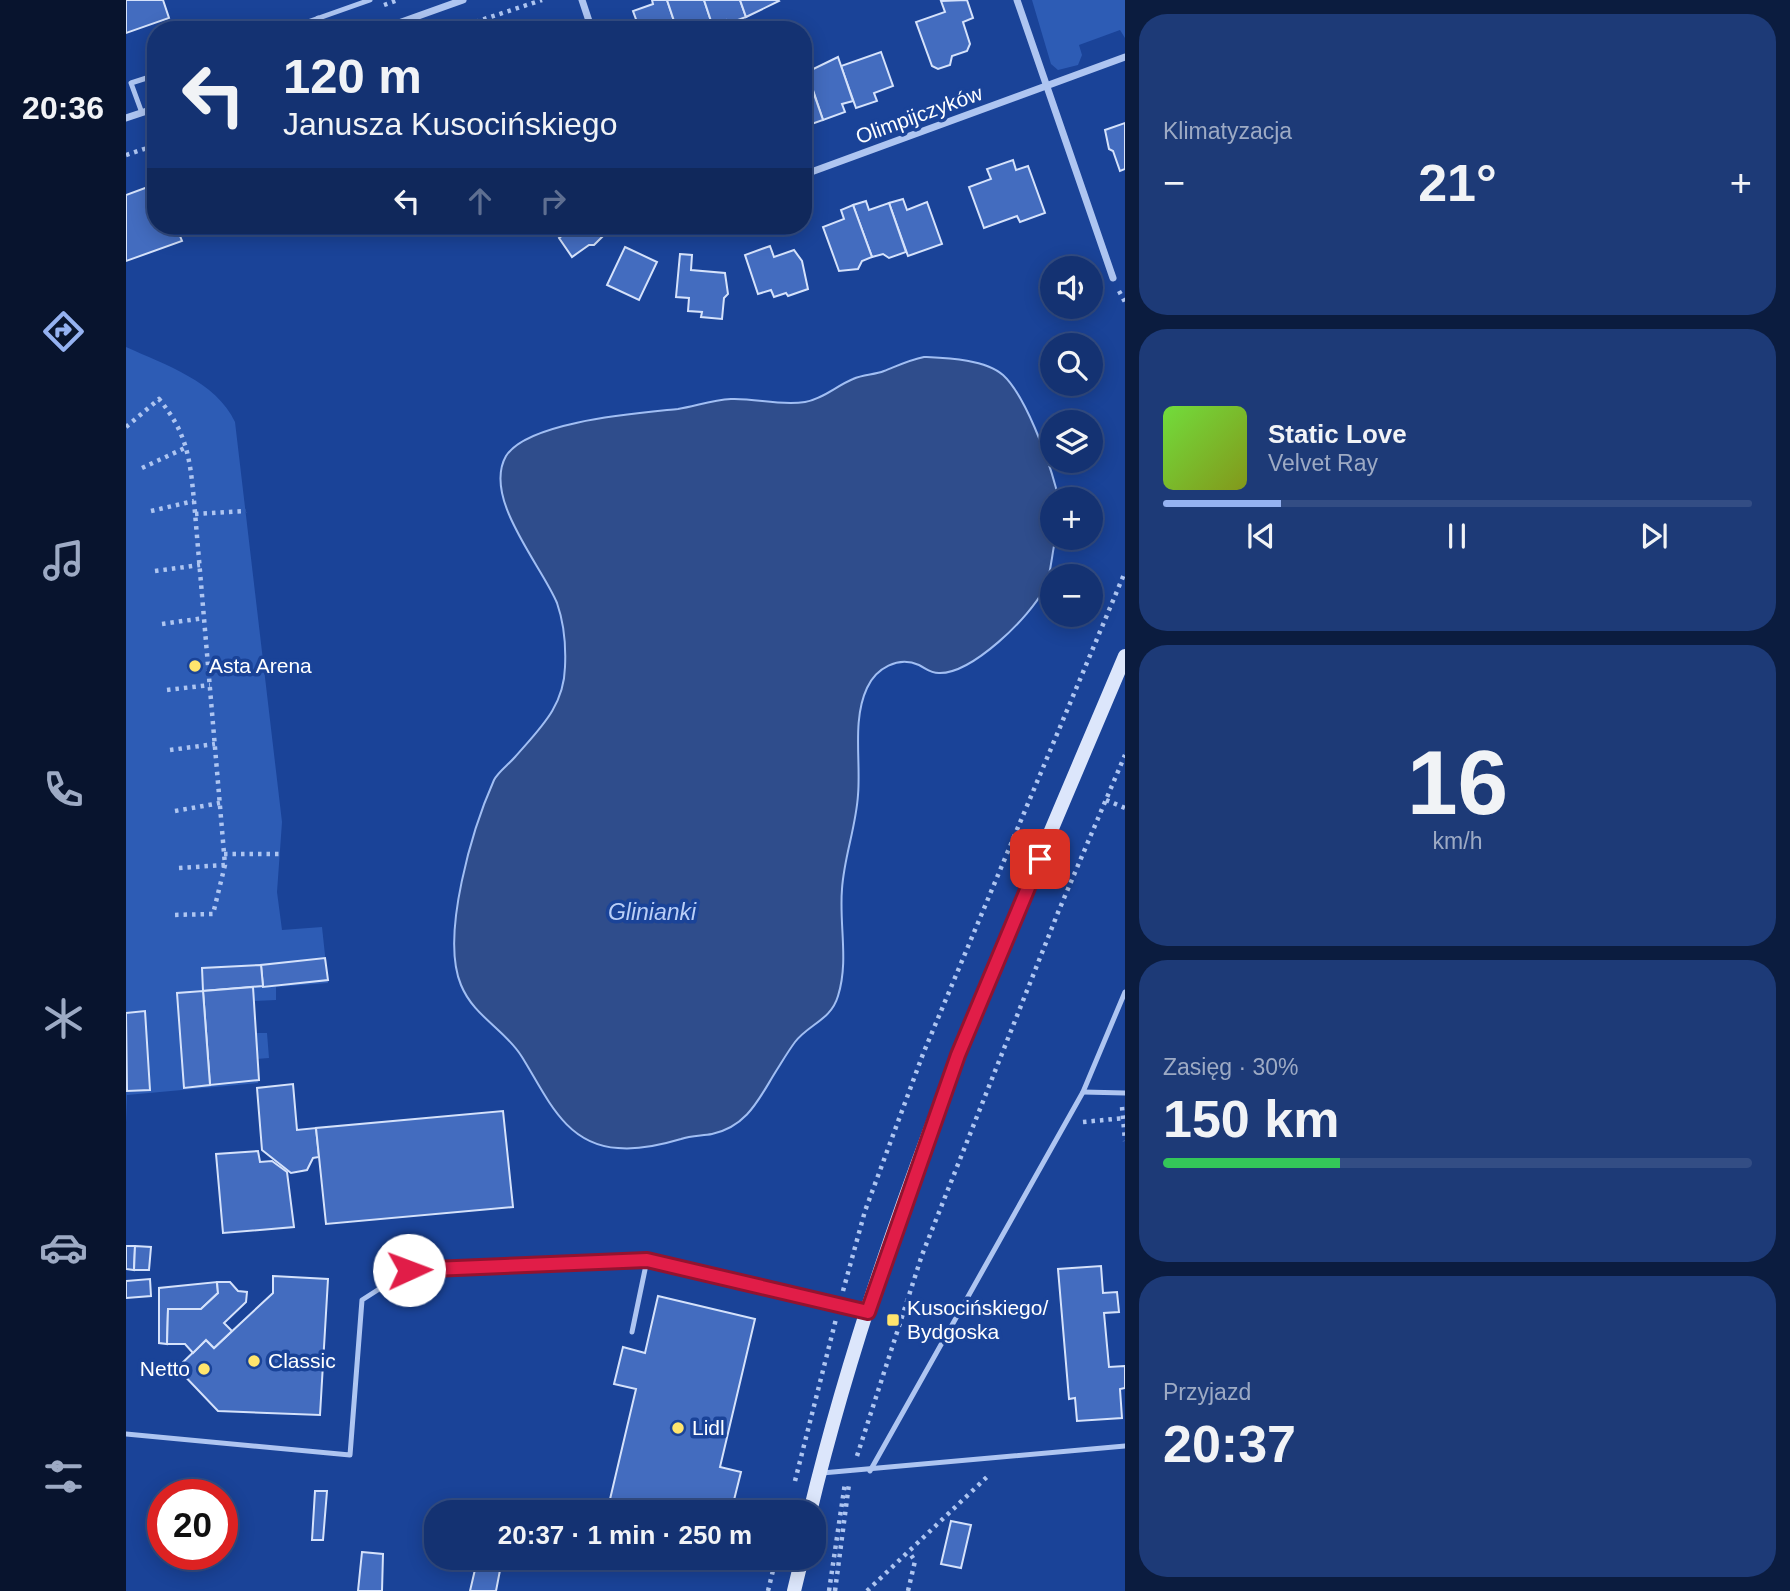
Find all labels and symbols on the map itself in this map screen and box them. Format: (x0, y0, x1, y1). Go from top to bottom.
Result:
street label: Olimpijczyków (852, 81, 986, 148)
place label: Asta Arena (209, 654, 312, 677)
marker: Asta Arena (187, 658, 203, 674)
pin (1010, 829, 1070, 889)
water label: Glinianki (608, 899, 697, 925)
position arrow (372, 1233, 446, 1307)
place label: Kusocińskiego/ Bydgoska (907, 1296, 1048, 1343)
marker: Kusocińskiego/ Bydgoska (885, 1312, 901, 1328)
place label: Classic (268, 1349, 336, 1372)
marker: Classic (246, 1353, 262, 1369)
place label: Netto (140, 1357, 190, 1380)
marker: Netto (196, 1361, 212, 1377)
place label: Lidl (692, 1416, 725, 1439)
marker: Lidl (670, 1420, 686, 1436)
speed limit sign: 20 (147, 1479, 238, 1570)

